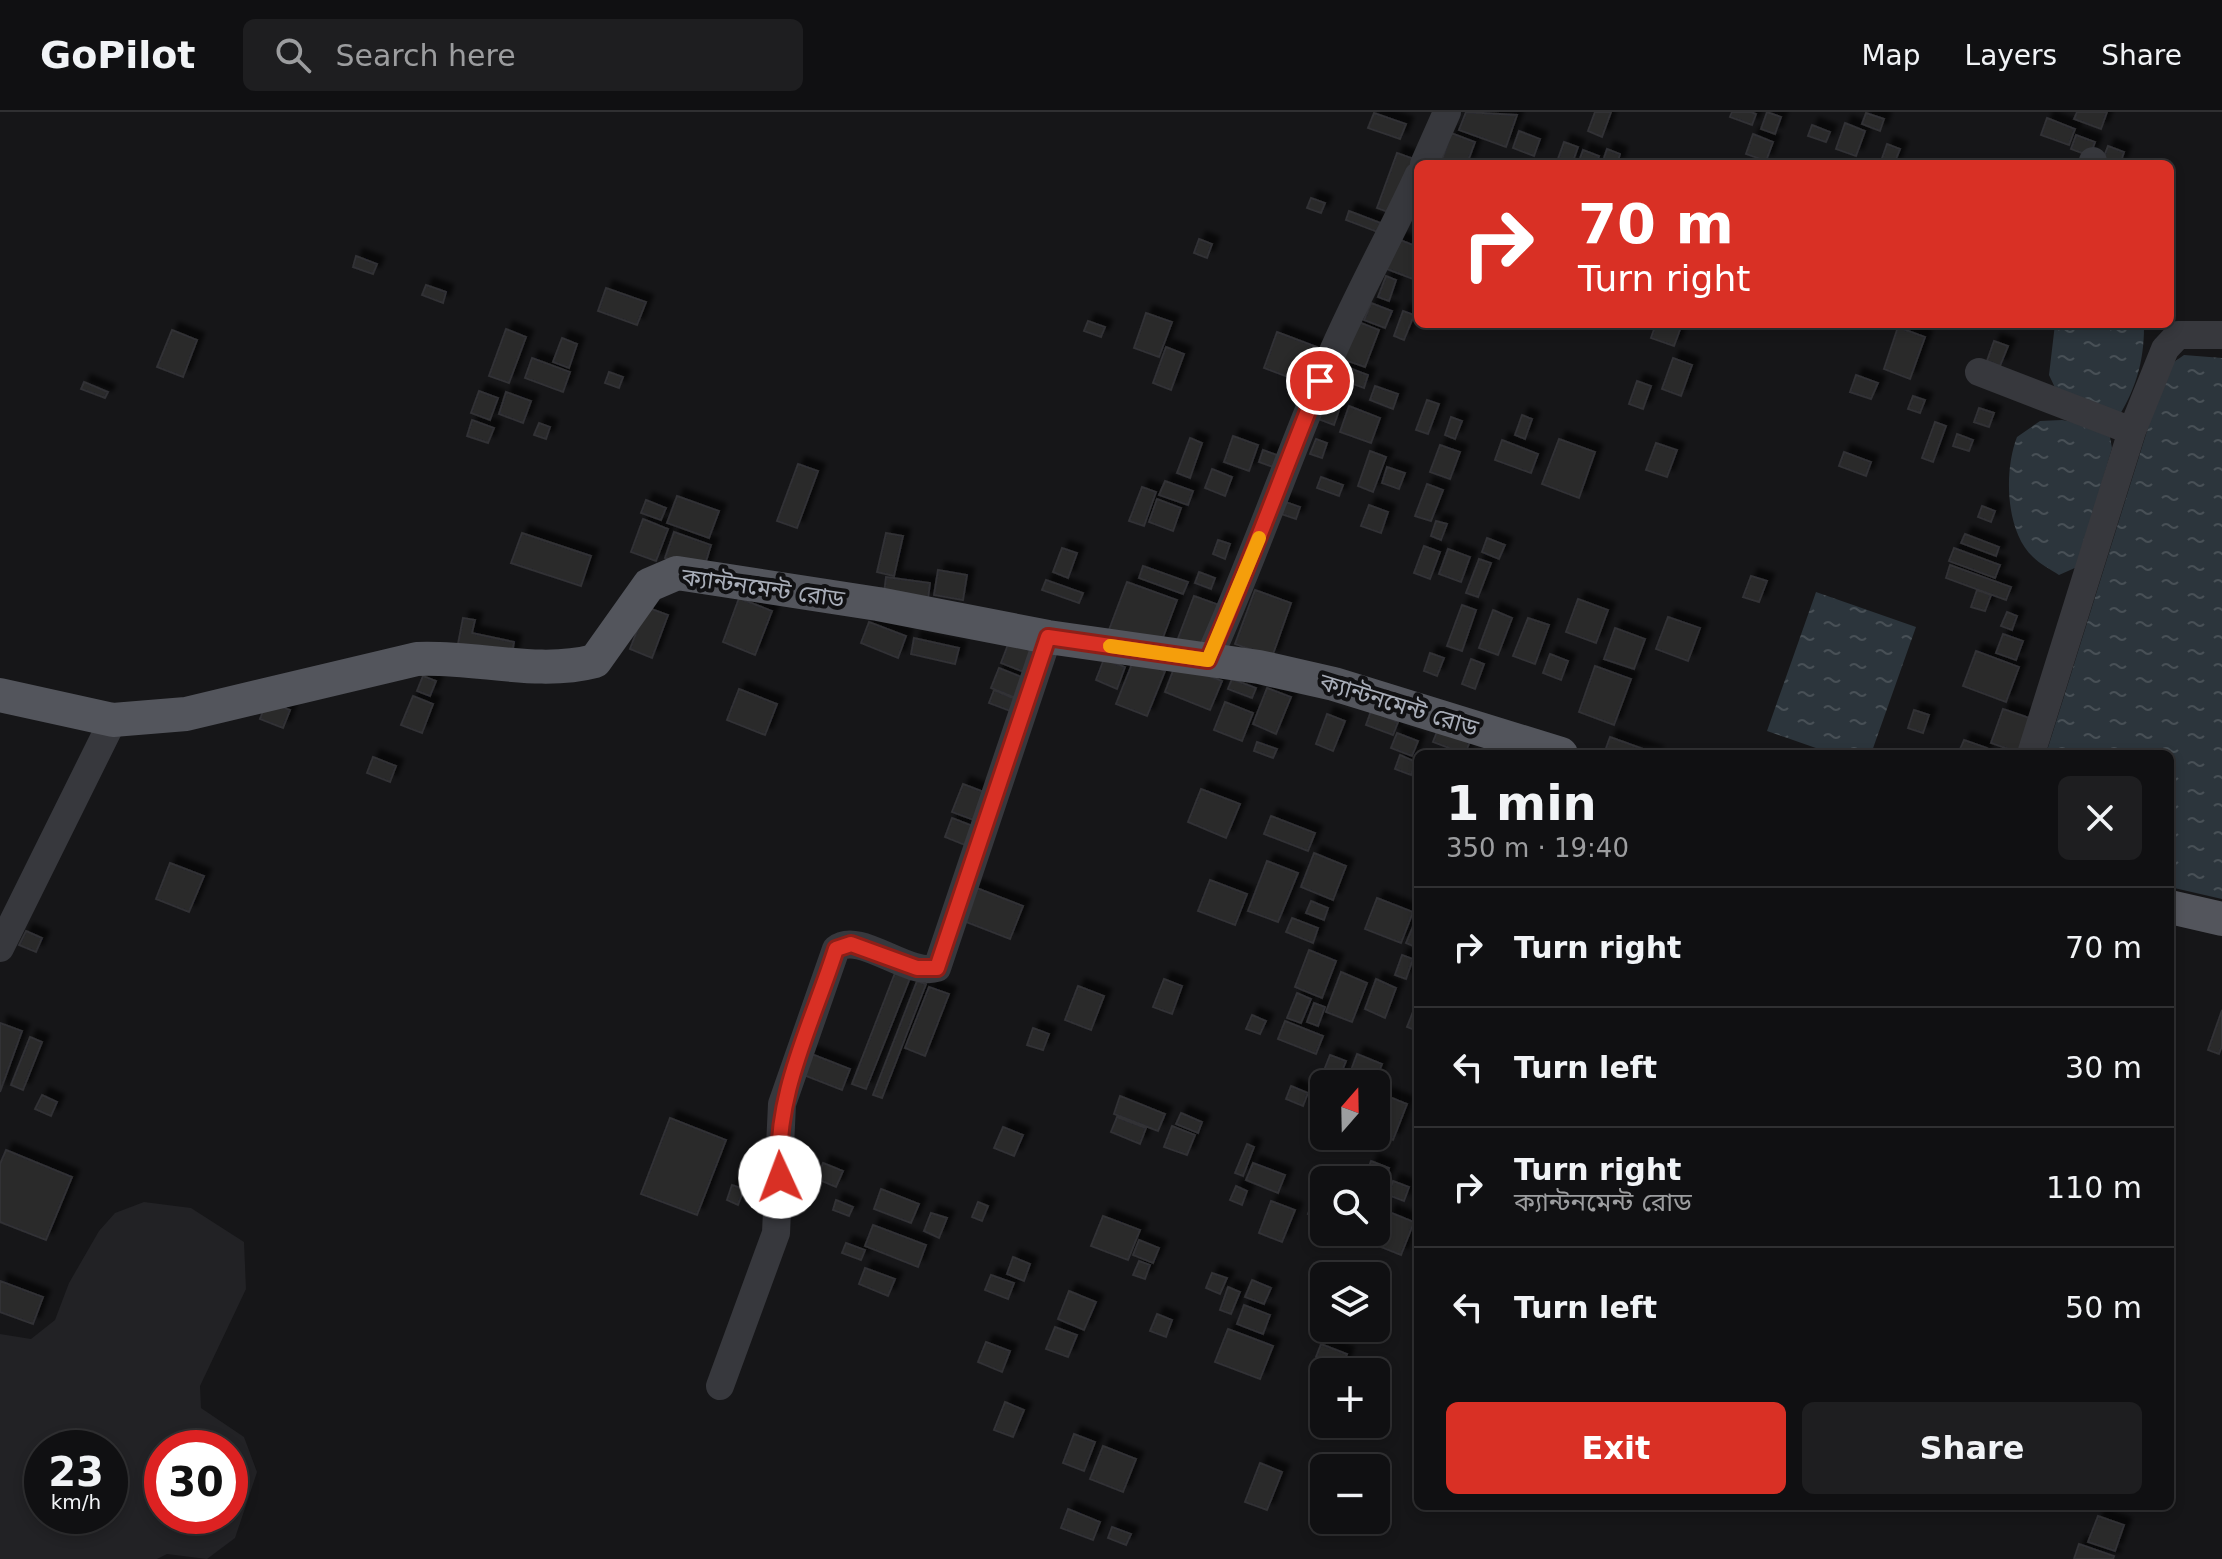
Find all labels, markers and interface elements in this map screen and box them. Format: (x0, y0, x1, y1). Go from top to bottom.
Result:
search box (243, 19, 803, 91)
text: GoPilot (40, 33, 195, 77)
icon: search (271, 33, 315, 77)
text: Search here (335, 38, 516, 73)
text: Map (1861, 39, 1921, 72)
text: Layers (1965, 39, 2057, 72)
text: Share (2101, 39, 2182, 72)
text: 70 m (1578, 191, 1734, 256)
icon: right (1446, 192, 1550, 296)
text: Turn right (1578, 258, 1750, 299)
pin (1286, 347, 1354, 415)
icon: arrive (1298, 359, 1342, 403)
street label: ক্যান্টনমেন্ট রোড (679, 563, 847, 613)
street label: ক্যান্টনমেন্ট রোড (1315, 667, 1482, 743)
text: 1 min (1446, 775, 1597, 831)
button: close (2058, 776, 2142, 860)
text: 350 m · 19:40 (1446, 833, 1629, 863)
icon: right (1446, 925, 1490, 969)
text: Turn right (1514, 930, 1681, 965)
text: 70 m (2065, 930, 2142, 965)
icon: left (1446, 1045, 1490, 1089)
text: Turn left (1514, 1050, 1657, 1085)
text: 30 m (2065, 1050, 2142, 1085)
north arrow (1310, 1070, 1390, 1150)
map controls (1310, 1070, 1390, 1534)
position arrow (738, 1135, 822, 1219)
text: Turn right (1514, 1152, 1681, 1187)
icon: right (1446, 1165, 1490, 1209)
button: search (1310, 1166, 1390, 1246)
text: 110 m (2046, 1170, 2142, 1205)
text: ক্যান্টনমেন্ট রোড (1514, 1187, 1692, 1217)
button: layers (1310, 1262, 1390, 1342)
icon: left (1446, 1285, 1490, 1329)
text: Turn left (1514, 1290, 1657, 1325)
text: 50 m (2065, 1290, 2142, 1325)
button: + (1310, 1358, 1390, 1438)
button: Exit (1446, 1402, 1786, 1494)
button: Share (1802, 1402, 2142, 1494)
speed limit sign: 30 (144, 1430, 248, 1534)
text: 23 (48, 1449, 104, 1495)
button: − (1310, 1454, 1390, 1534)
text: km/h (51, 1490, 101, 1514)

